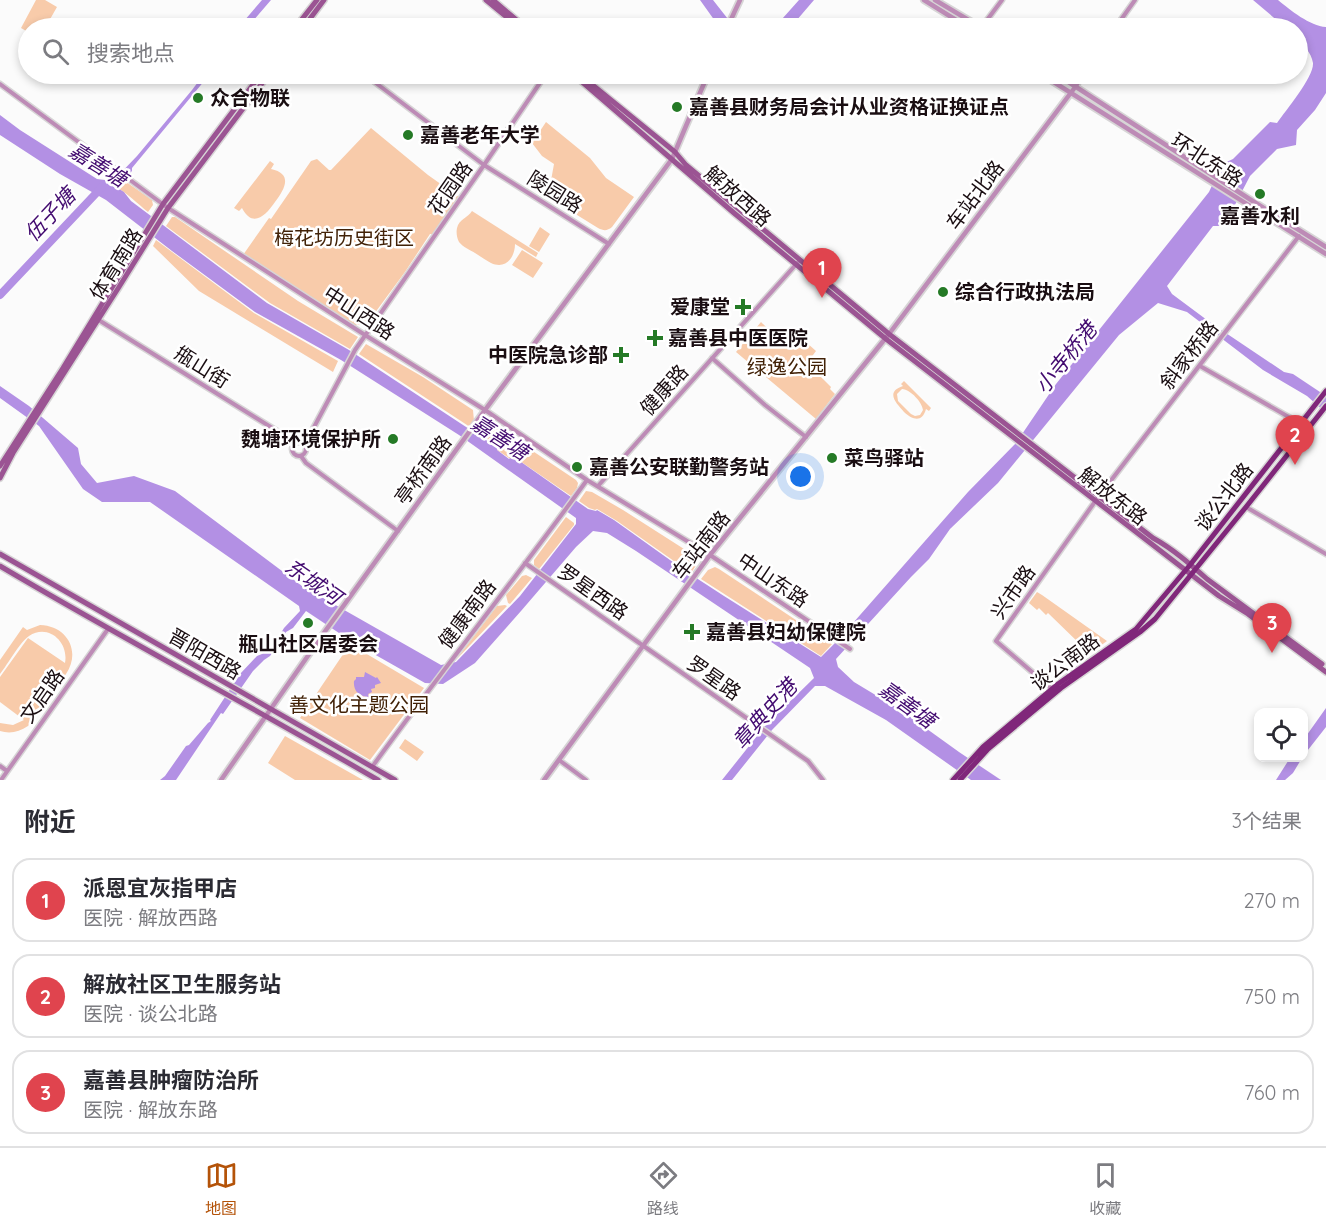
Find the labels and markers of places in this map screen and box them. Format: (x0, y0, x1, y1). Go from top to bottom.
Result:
place label: 众合物联 (210, 85, 290, 110)
marker: 众合物联 (191, 91, 205, 105)
place label: 嘉善县财务局会计从业资格证换证点 (689, 94, 1009, 119)
marker: 嘉善县财务局会计从业资格证换证点 (670, 100, 684, 114)
place label: 嘉善老年大学 (420, 122, 540, 147)
marker: 嘉善老年大学 (401, 128, 415, 142)
marker: 嘉善水利 (1253, 187, 1267, 201)
place label: 嘉善水利 (1220, 203, 1300, 228)
pin: 1 (802, 248, 842, 298)
place label: 综合行政执法局 (955, 279, 1095, 304)
marker: 综合行政执法局 (936, 285, 950, 299)
place label: 爱康堂 (670, 294, 730, 319)
marker: 爱康堂 (734, 298, 752, 316)
place label: 嘉善县中医医院 (668, 325, 808, 350)
marker: 嘉善县中医医院 (646, 329, 664, 347)
place label: 中医院急诊部 (488, 342, 608, 367)
marker: 中医院急诊部 (612, 346, 630, 364)
pin: 2 (1276, 416, 1314, 465)
place label: 魏塘环境保护所 (241, 426, 381, 451)
marker: 魏塘环境保护所 (386, 432, 400, 446)
place label: 菜鸟驿站 (844, 445, 924, 470)
marker: 菜鸟驿站 (825, 451, 839, 465)
place label: 嘉善公安联勤警务站 (589, 454, 769, 479)
marker: 嘉善公安联勤警务站 (570, 460, 584, 474)
pin: 3 (1252, 604, 1292, 653)
marker: 瓶山社区居委会 (301, 616, 315, 630)
place label: 嘉善县妇幼保健院 (706, 619, 866, 644)
marker: 嘉善县妇幼保健院 (683, 623, 701, 641)
place label: 瓶山社区居委会 (238, 631, 378, 656)

